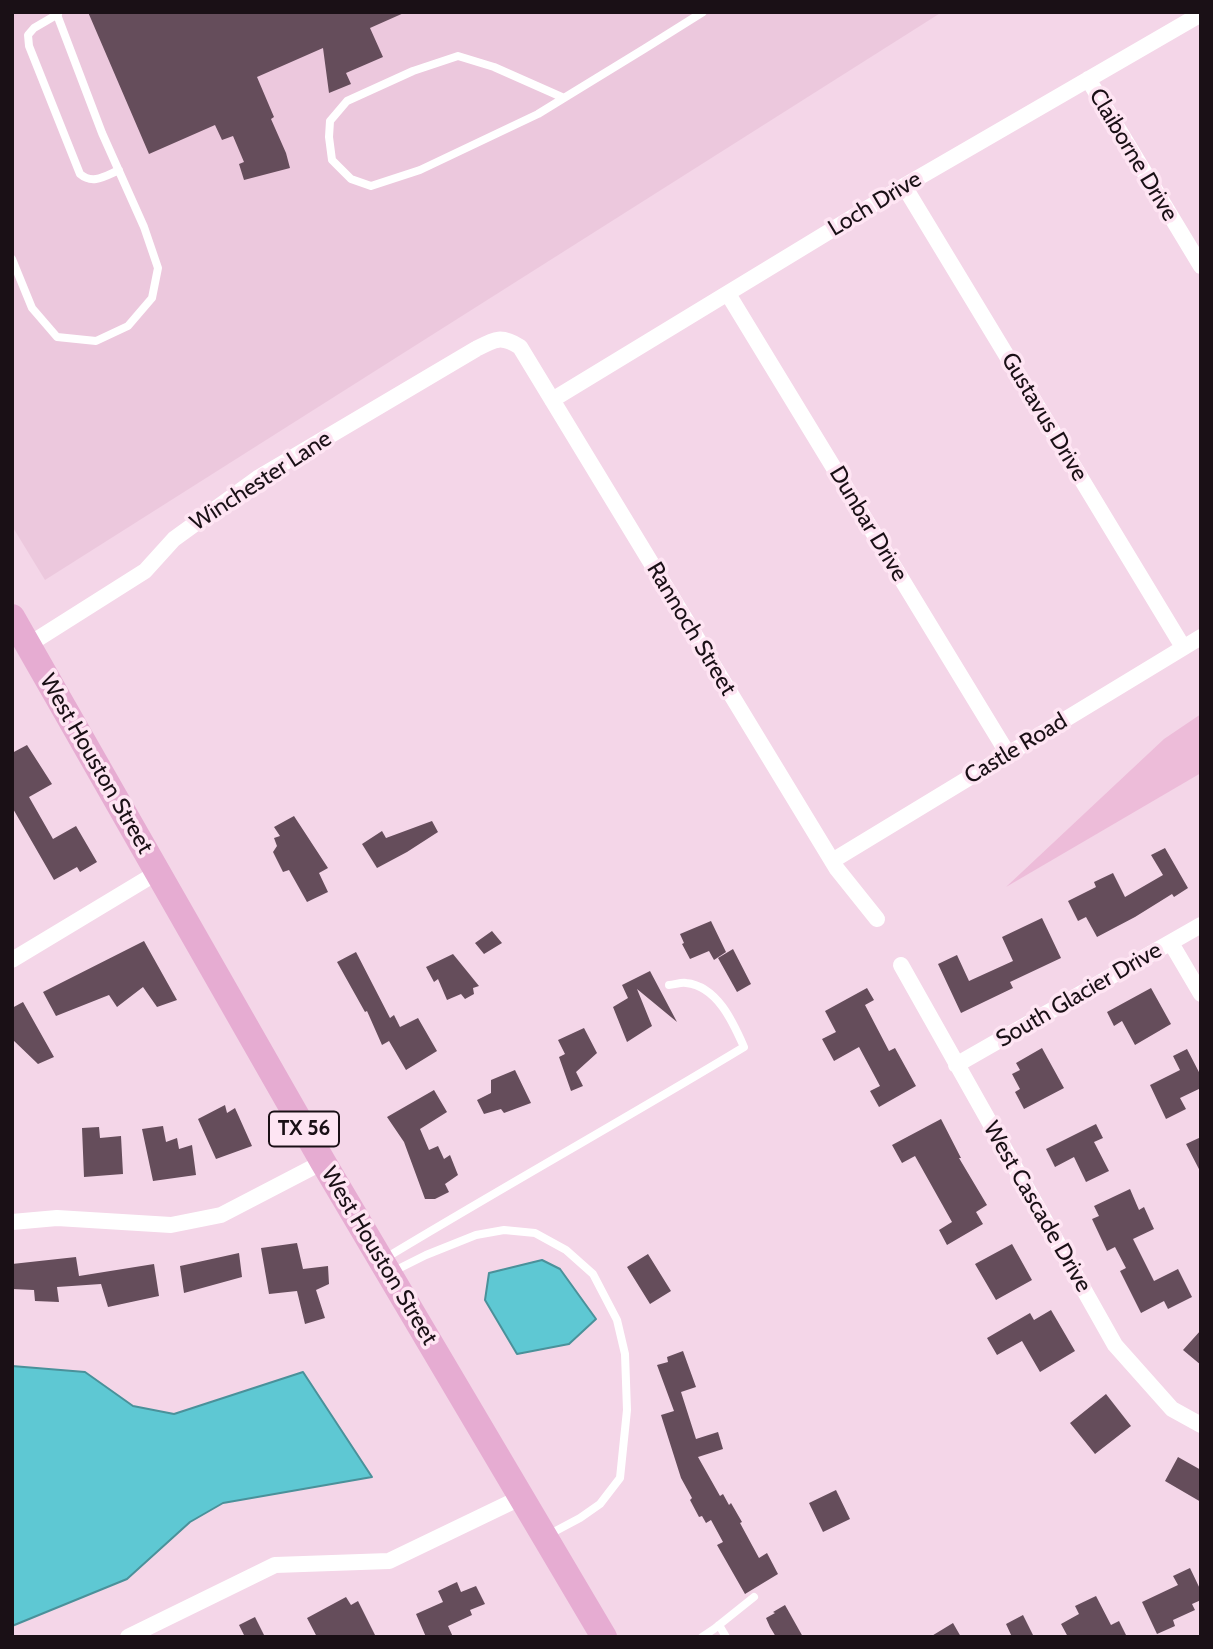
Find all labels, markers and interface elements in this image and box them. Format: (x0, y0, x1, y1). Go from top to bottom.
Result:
street label: Claiborne Drive (1083, 84, 1183, 226)
street label: Loch Drive (823, 165, 927, 243)
street label: Gustavus Drive (995, 348, 1093, 486)
street label: Winchester Lane (185, 425, 337, 537)
street label: Dunbar Drive (823, 461, 913, 587)
street label: Rannoch Street (640, 557, 742, 701)
street label: West Houston Street (33, 669, 159, 859)
street label: Castle Road (960, 708, 1072, 790)
street label: South Glacier Drive (991, 936, 1167, 1054)
road number: TX 56 (269, 1112, 339, 1146)
street label: West Cascade Drive (977, 1117, 1097, 1297)
street label: West Houston Street (315, 1162, 443, 1350)

